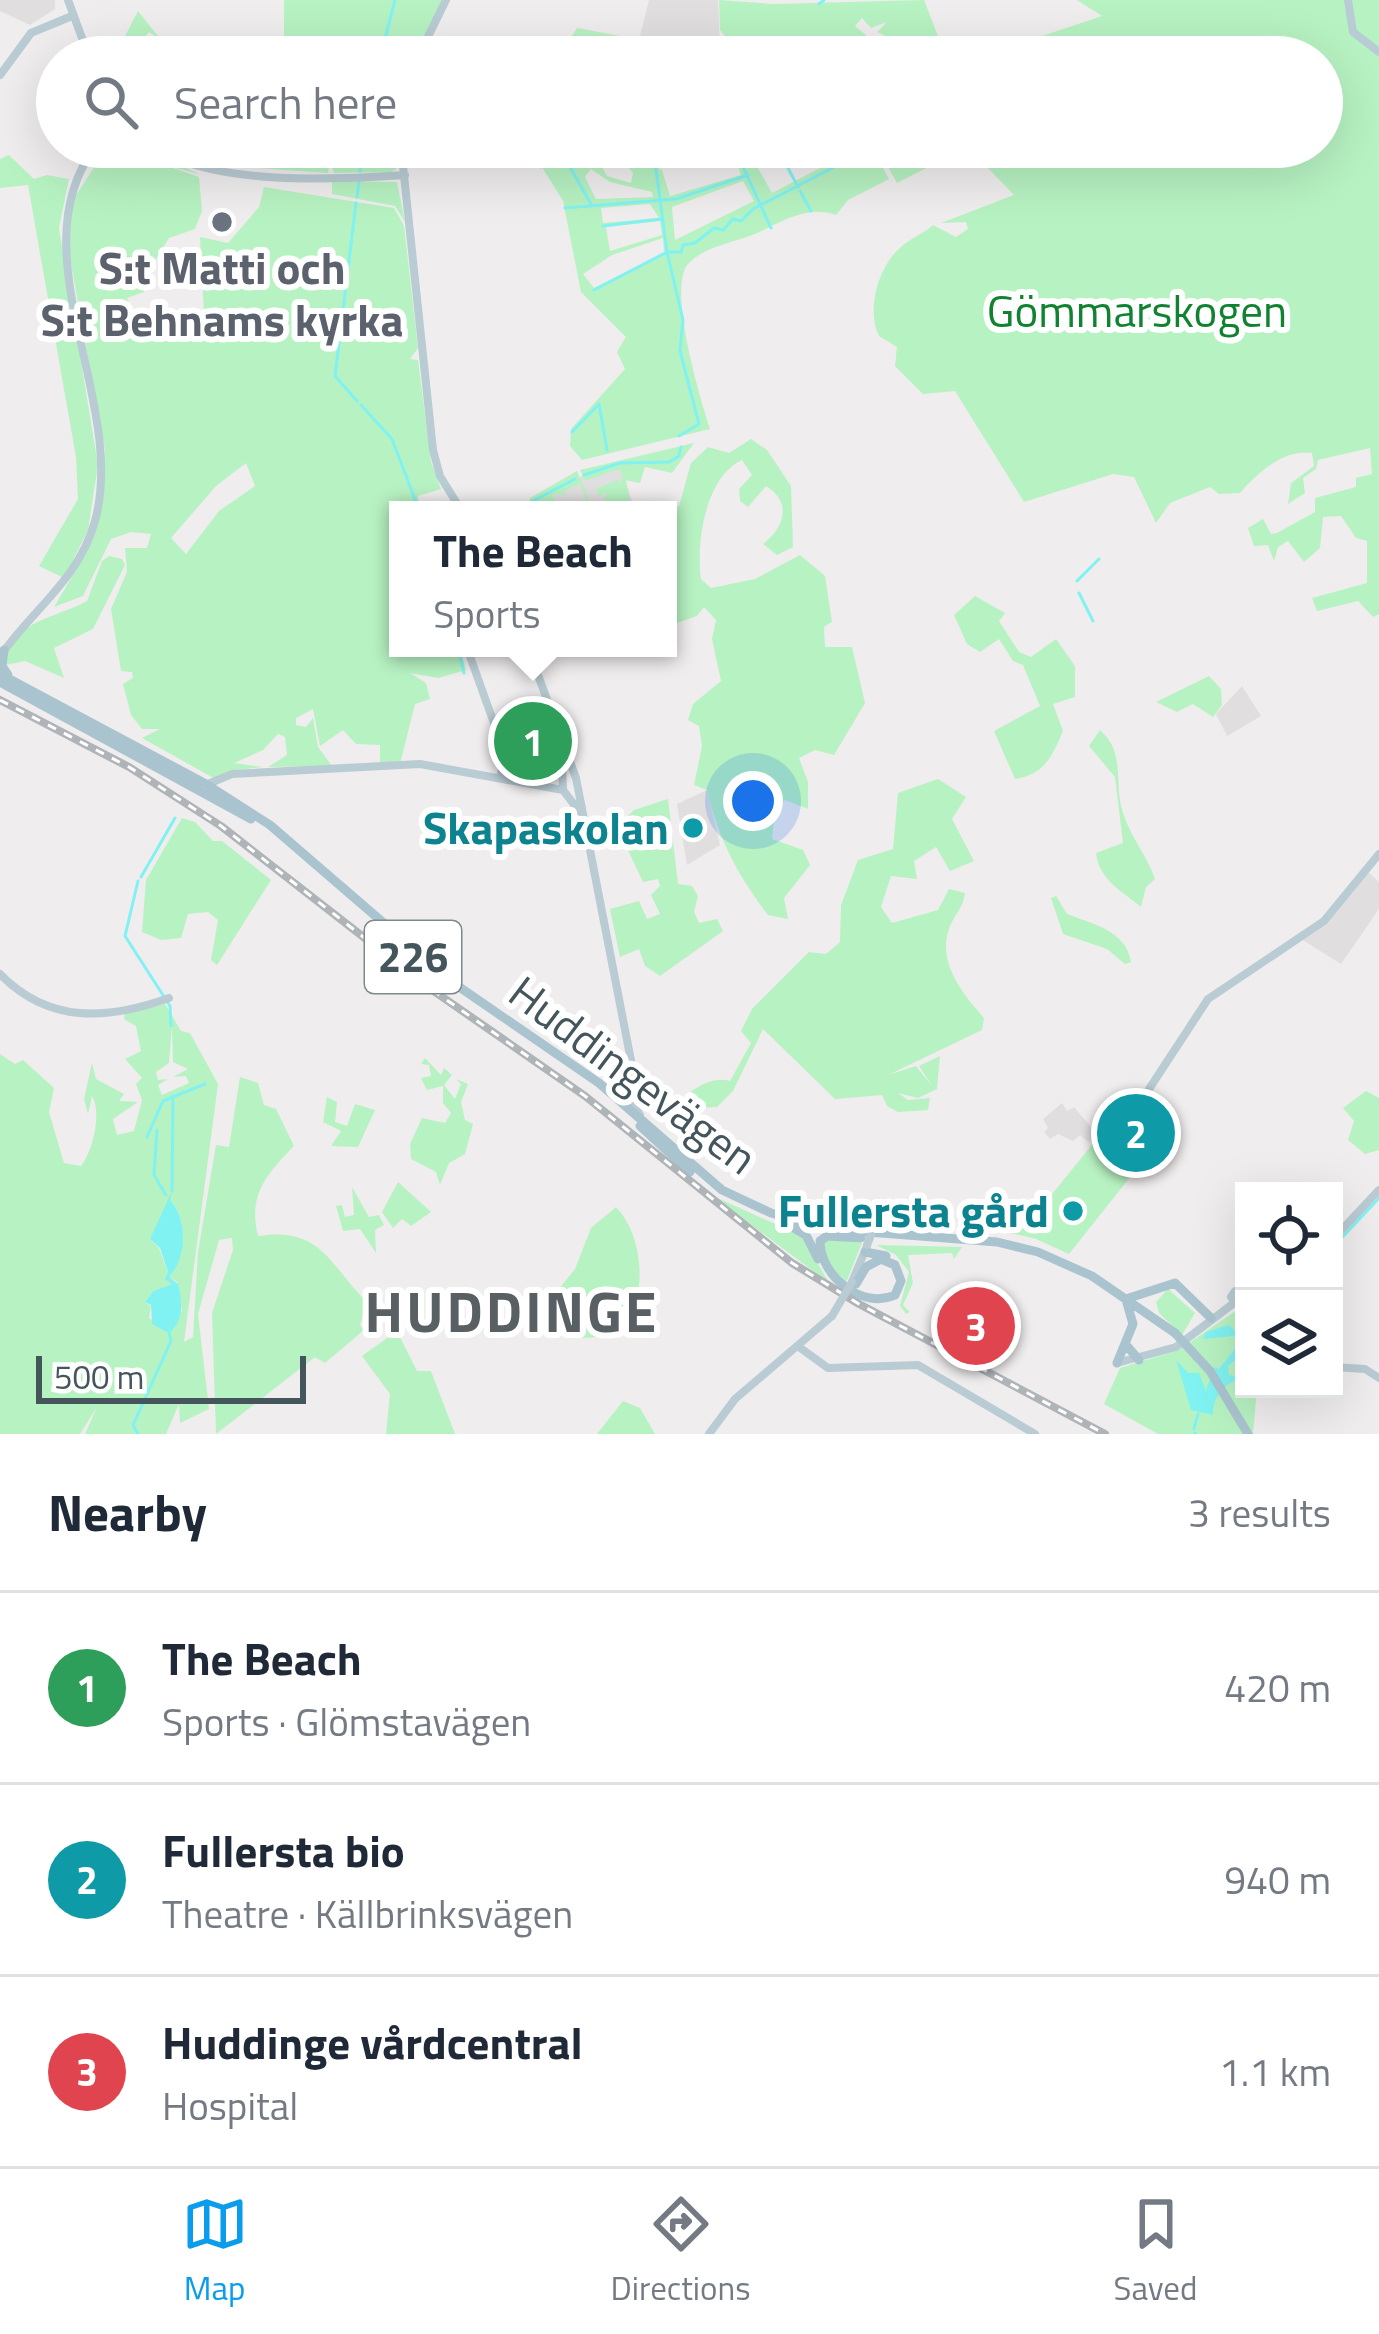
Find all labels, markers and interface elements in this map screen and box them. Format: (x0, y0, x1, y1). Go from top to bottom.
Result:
search box (36, 36, 1343, 168)
text: Search here (174, 68, 397, 136)
icon: search (78, 69, 144, 135)
marker: S:t Matti och S:t Behnams kyrka (209, 209, 235, 235)
place label: S:t Matti och S:t Behnams kyrka (41, 233, 403, 353)
park label: Gömmarskogen (987, 276, 1287, 344)
popup (389, 501, 677, 657)
text: The Beach (433, 516, 633, 584)
text: Sports (433, 584, 541, 643)
pin: 1 (494, 696, 572, 786)
your location (723, 771, 783, 831)
place label: Skapaskolan (423, 793, 669, 861)
marker: Skapaskolan (680, 815, 706, 841)
road number: 226 (365, 921, 461, 993)
street label: Huddingevägen (495, 958, 772, 1190)
pin: 2 (1097, 1088, 1175, 1178)
place label: Fullersta gård (778, 1176, 1049, 1244)
map controls (1235, 1182, 1343, 1398)
button: locate (1235, 1182, 1343, 1290)
marker: Fullersta gård (1060, 1198, 1086, 1224)
district label: HUDDINGE (365, 1267, 659, 1354)
pin: 3 (937, 1281, 1015, 1371)
button: layers (1235, 1290, 1343, 1398)
scale bar (36, 1350, 306, 1403)
text: 500 m (54, 1352, 144, 1402)
text: Nearby (48, 1473, 207, 1551)
text: 3 results (1188, 1483, 1331, 1542)
text: The Beach (162, 1624, 362, 1692)
text: 1 (76, 1658, 98, 1717)
text: 420 m (1224, 1658, 1331, 1717)
text: Sports · Glömstavägen (162, 1692, 531, 1751)
text: Fullersta bio (162, 1816, 405, 1884)
text: 2 (76, 1850, 98, 1909)
text: 940 m (1224, 1850, 1331, 1909)
text: Theatre · Källbrinksvägen (162, 1884, 573, 1943)
text: Huddinge vårdcentral (162, 2008, 583, 2076)
text: 3 (76, 2042, 98, 2101)
text: 1.1 km (1219, 2042, 1331, 2101)
text: Hospital (162, 2076, 298, 2135)
tab: Map (182, 2191, 248, 2313)
tab: Directions (611, 2191, 751, 2313)
tab: Saved (1114, 2191, 1197, 2313)

